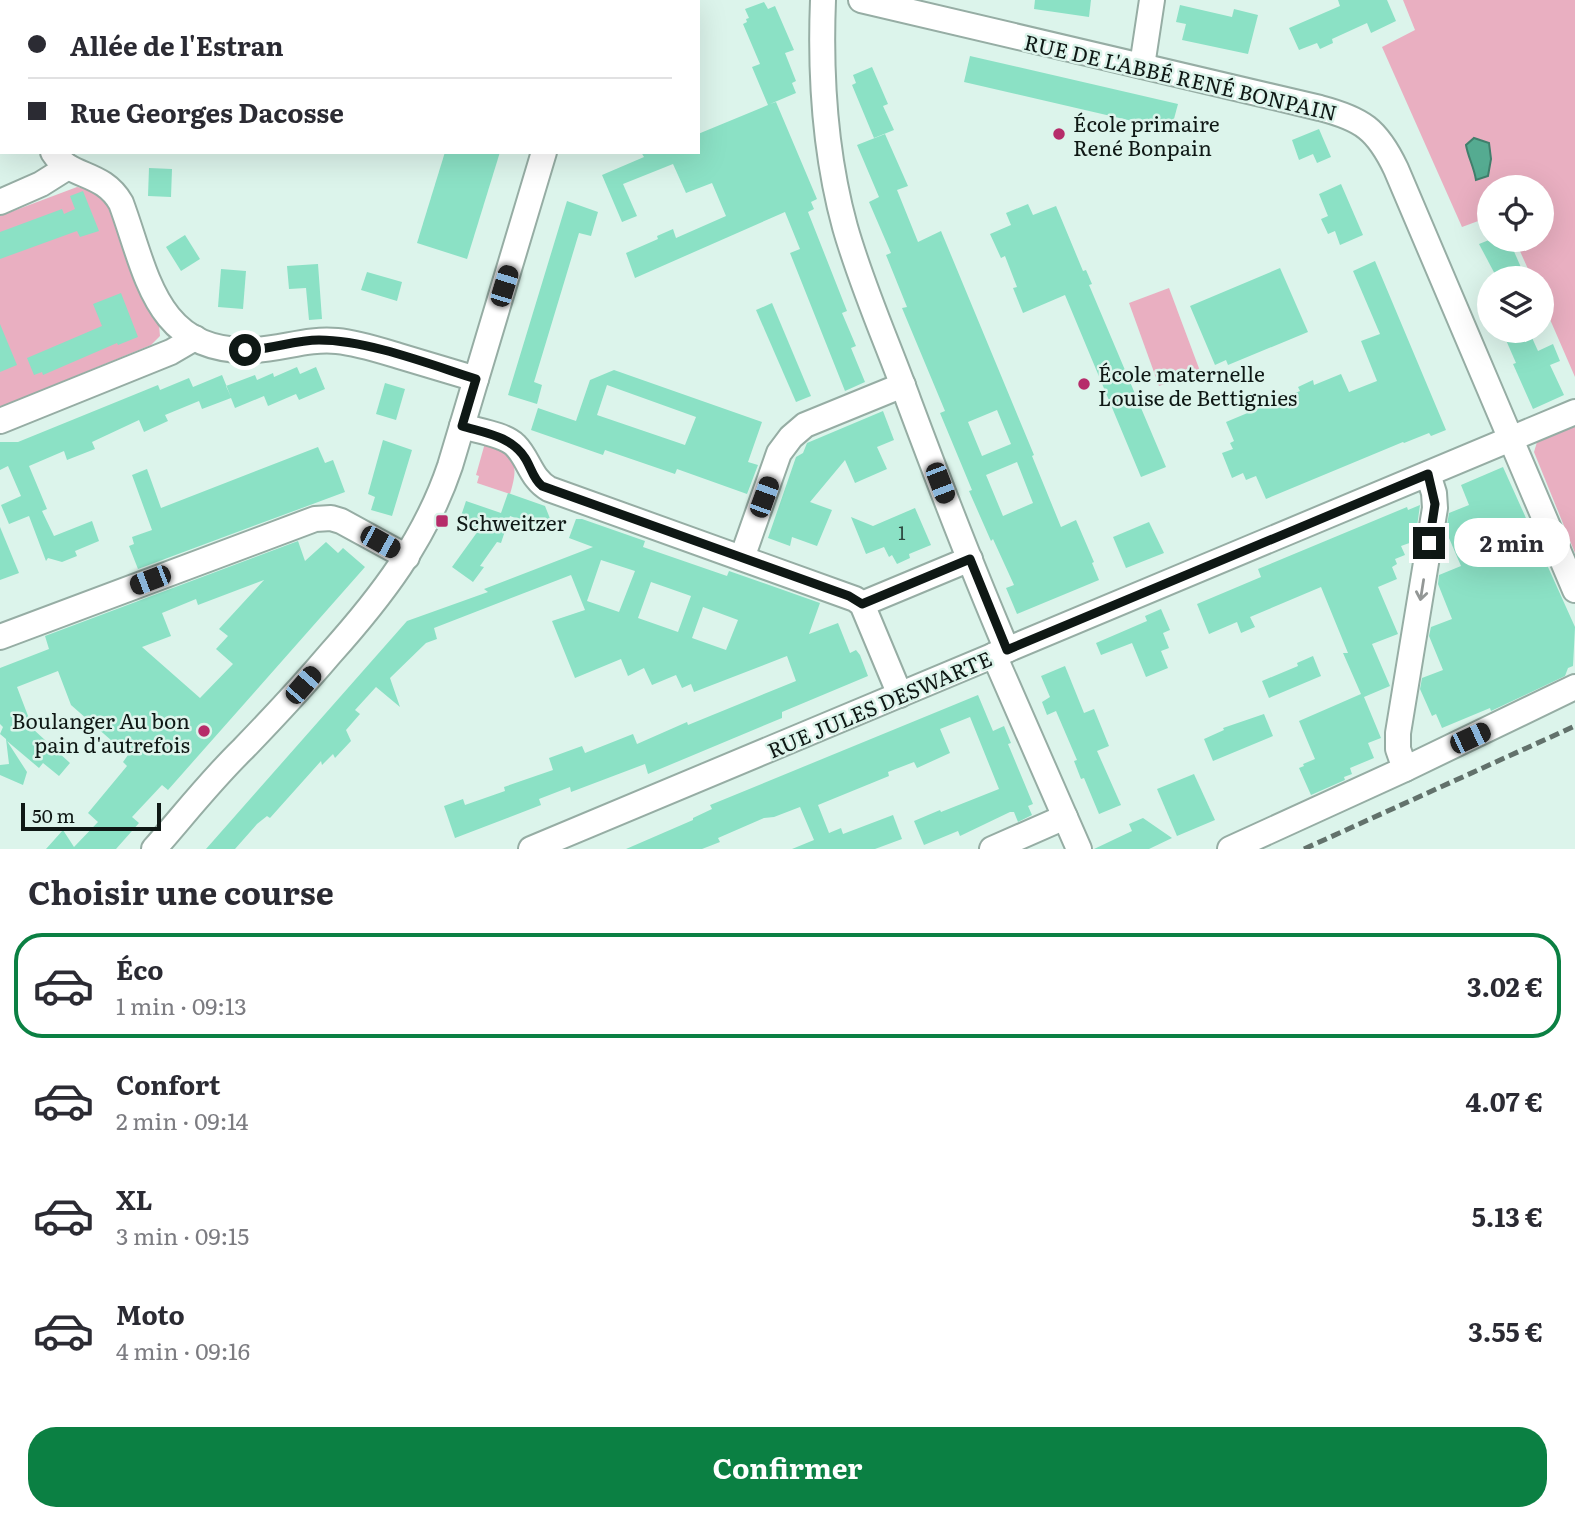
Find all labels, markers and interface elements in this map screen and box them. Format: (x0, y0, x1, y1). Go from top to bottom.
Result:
text: Allée de l'Estran (70, 25, 284, 64)
street label: RUE DE L'ABBÉ RENÉ BONPAIN (1022, 25, 1340, 127)
text: Rue Georges Dacosse (70, 92, 344, 131)
place label: École primaire René Bonpain (1073, 107, 1220, 162)
marker: École primaire René Bonpain (1051, 126, 1067, 142)
map controls (1477, 175, 1554, 343)
button: locate (1477, 175, 1554, 252)
car (488, 263, 521, 309)
button: layers (1477, 266, 1554, 343)
route start (229, 334, 261, 366)
place label: École maternelle Louise de Bettignies (1098, 357, 1297, 412)
marker: École maternelle Louise de Bettignies (1076, 376, 1092, 392)
car (923, 460, 958, 506)
car (747, 474, 782, 520)
place label: Schweitzer (456, 506, 566, 537)
marker: Schweitzer (434, 513, 450, 529)
callout: 2 min (1454, 518, 1569, 568)
house number: 1 (898, 519, 906, 546)
car (357, 523, 404, 561)
text: 2 min (1480, 525, 1544, 559)
route end (1413, 527, 1445, 559)
car (127, 563, 174, 597)
one-way arrow (1415, 578, 1428, 600)
street label: RUE JULES DESWARTE (762, 642, 996, 764)
car (282, 662, 325, 708)
place label: Boulanger Au bon pain d'autrefois (12, 704, 190, 759)
car (1447, 720, 1494, 756)
marker: Boulanger Au bon pain d'autrefois (196, 723, 212, 739)
scale bar (21, 800, 161, 832)
text: 50 m (32, 801, 75, 829)
text: Choisir une course (28, 867, 334, 915)
text: Éco (116, 949, 164, 988)
icon: car (32, 954, 95, 1017)
text: 3.02 € (1467, 966, 1543, 1005)
text: 1 min · 09:13 (116, 988, 247, 1022)
text: Confort (116, 1064, 220, 1103)
icon: car (32, 1069, 95, 1132)
text: 4.07 € (1466, 1081, 1543, 1120)
text: 2 min · 09:14 (116, 1103, 248, 1137)
text: XL (116, 1179, 153, 1218)
icon: car (32, 1184, 95, 1247)
text: 5.13 € (1472, 1196, 1543, 1235)
text: 3 min · 09:15 (116, 1218, 249, 1252)
text: Moto (116, 1294, 185, 1333)
icon: car (32, 1299, 95, 1362)
text: 3.55 € (1468, 1311, 1543, 1350)
text: 4 min · 09:16 (116, 1333, 250, 1367)
button: Confirmer (28, 1427, 1547, 1507)

